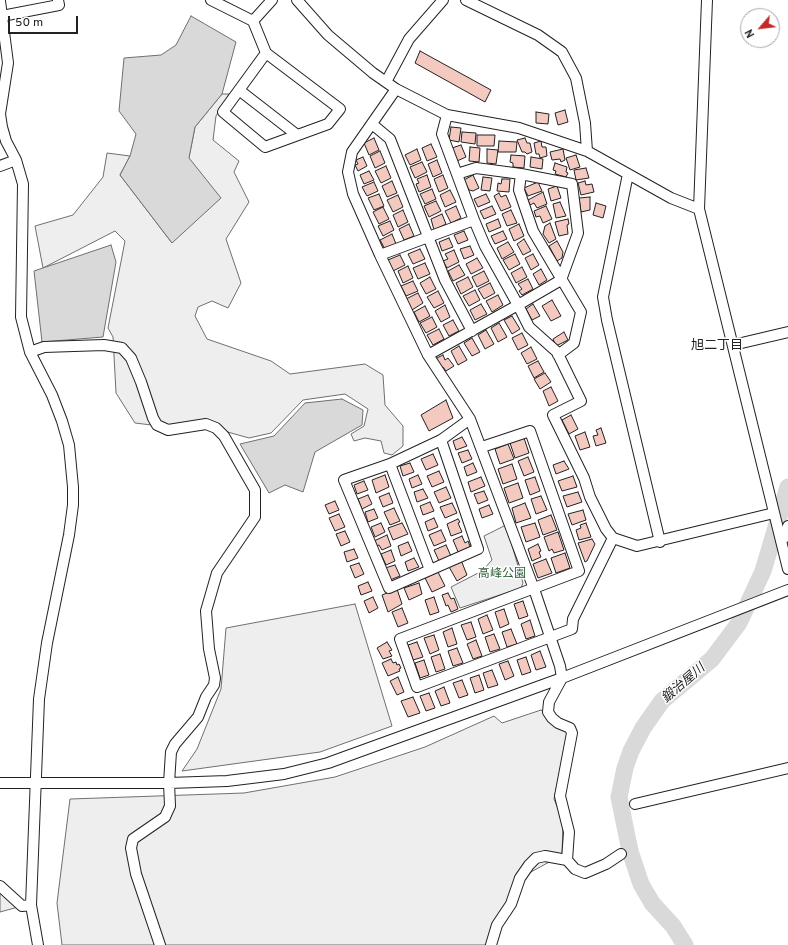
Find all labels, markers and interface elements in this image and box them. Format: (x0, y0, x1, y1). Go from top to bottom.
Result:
scale bar (10, 8, 80, 34)
north arrow (740, 8, 780, 48)
text: 50 m (15, 15, 43, 31)
text: N (742, 26, 758, 40)
district label: 旭二丁目 (691, 338, 743, 354)
park label: 高峰公園 (478, 568, 526, 582)
water label: 鍛治屋川 (659, 661, 709, 707)

